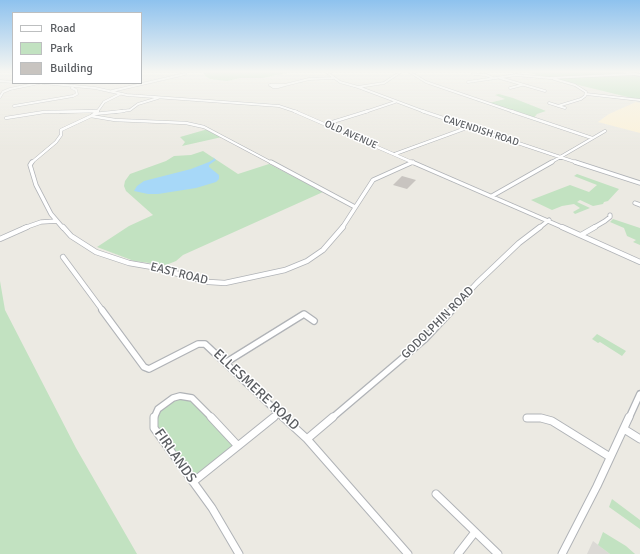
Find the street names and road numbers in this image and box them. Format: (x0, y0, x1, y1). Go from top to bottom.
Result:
street label: CAVENDISH ROAD (442, 113, 520, 149)
street label: OLD AVENUE (323, 118, 379, 152)
street label: EAST ROAD (149, 260, 209, 288)
street label: GODOLPHIN ROAD (399, 284, 477, 362)
street label: ELLESMERE ROAD (210, 346, 302, 434)
street label: FIRLANDS (150, 426, 200, 486)

